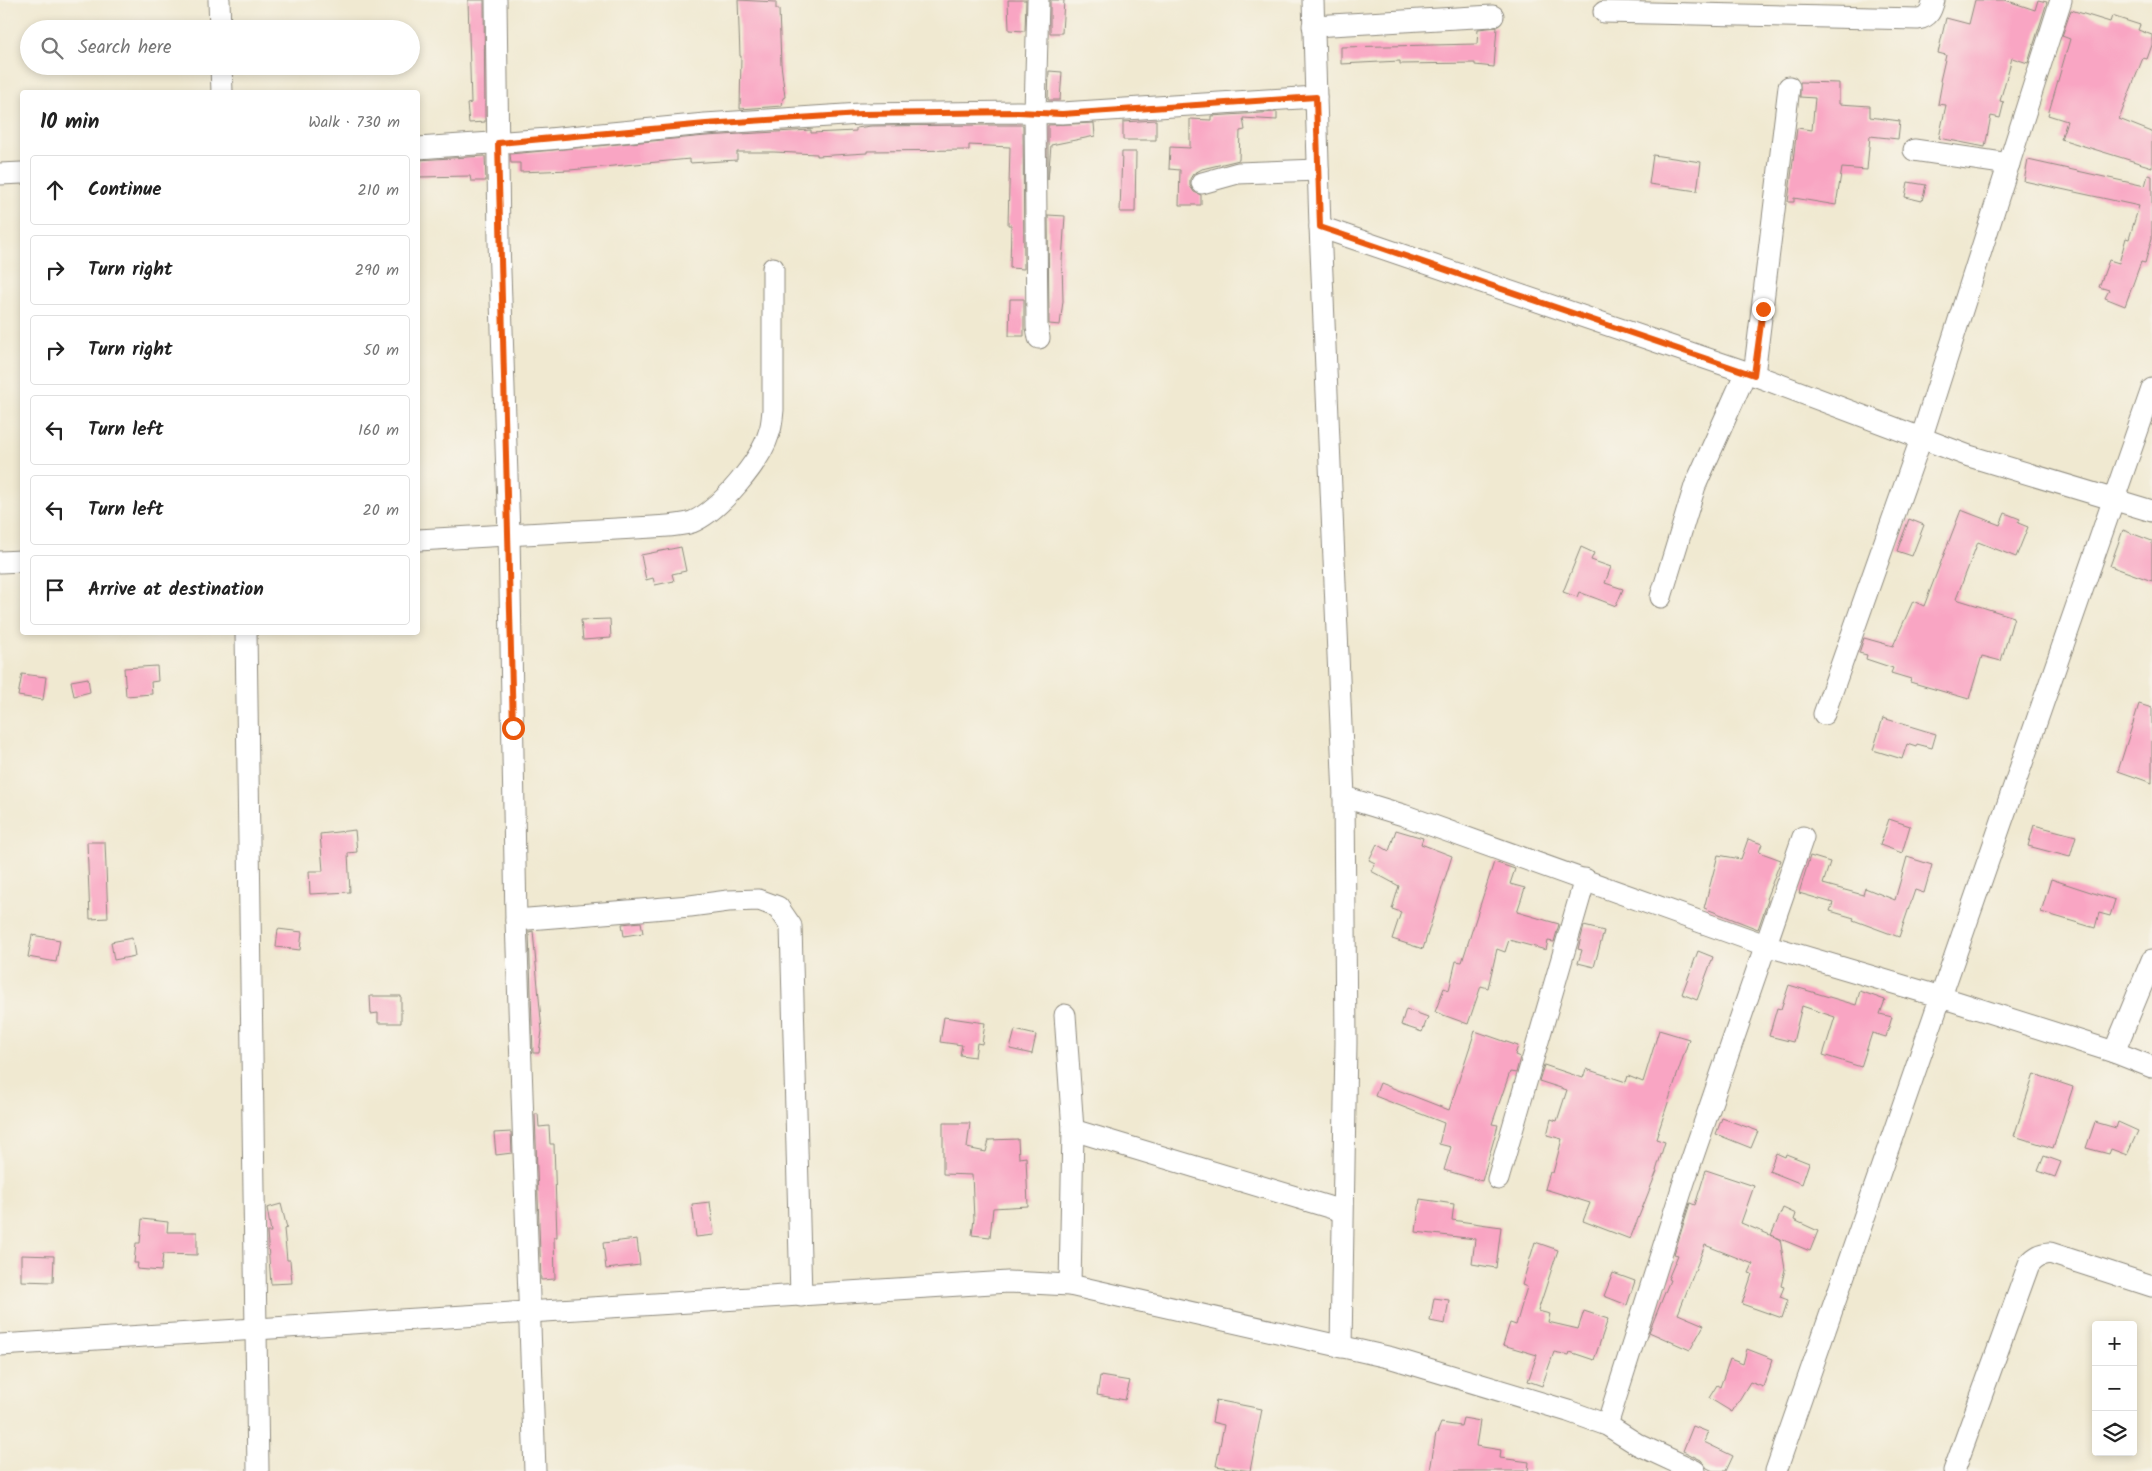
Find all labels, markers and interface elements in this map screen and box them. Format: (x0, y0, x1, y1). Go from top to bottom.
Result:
search box (20, 20, 420, 75)
text: Search here (78, 33, 172, 63)
icon: search (38, 34, 66, 62)
text: 10 min (40, 106, 100, 139)
text: Walk · 730 m (308, 110, 400, 135)
text: Continue (88, 175, 161, 205)
icon: ahead (41, 176, 69, 204)
text: 210 m (358, 178, 399, 203)
text: Turn right (88, 255, 173, 285)
icon: right (41, 256, 69, 284)
text: 290 m (355, 258, 399, 283)
route end (1752, 298, 1775, 321)
text: Turn right (88, 335, 173, 365)
icon: right (41, 336, 69, 364)
text: 50 m (363, 338, 399, 363)
text: Turn left (88, 415, 163, 445)
icon: left (41, 416, 69, 444)
text: 160 m (358, 418, 399, 443)
text: Turn left (88, 495, 163, 525)
icon: left (41, 496, 69, 524)
text: 20 m (363, 498, 399, 523)
text: Arrive at destination (88, 575, 264, 605)
icon: arrive (41, 576, 69, 604)
route start (502, 717, 525, 740)
map controls (2092, 1321, 2137, 1456)
button: + (2092, 1321, 2137, 1366)
button: − (2092, 1366, 2137, 1411)
button: layers (2092, 1411, 2137, 1456)

